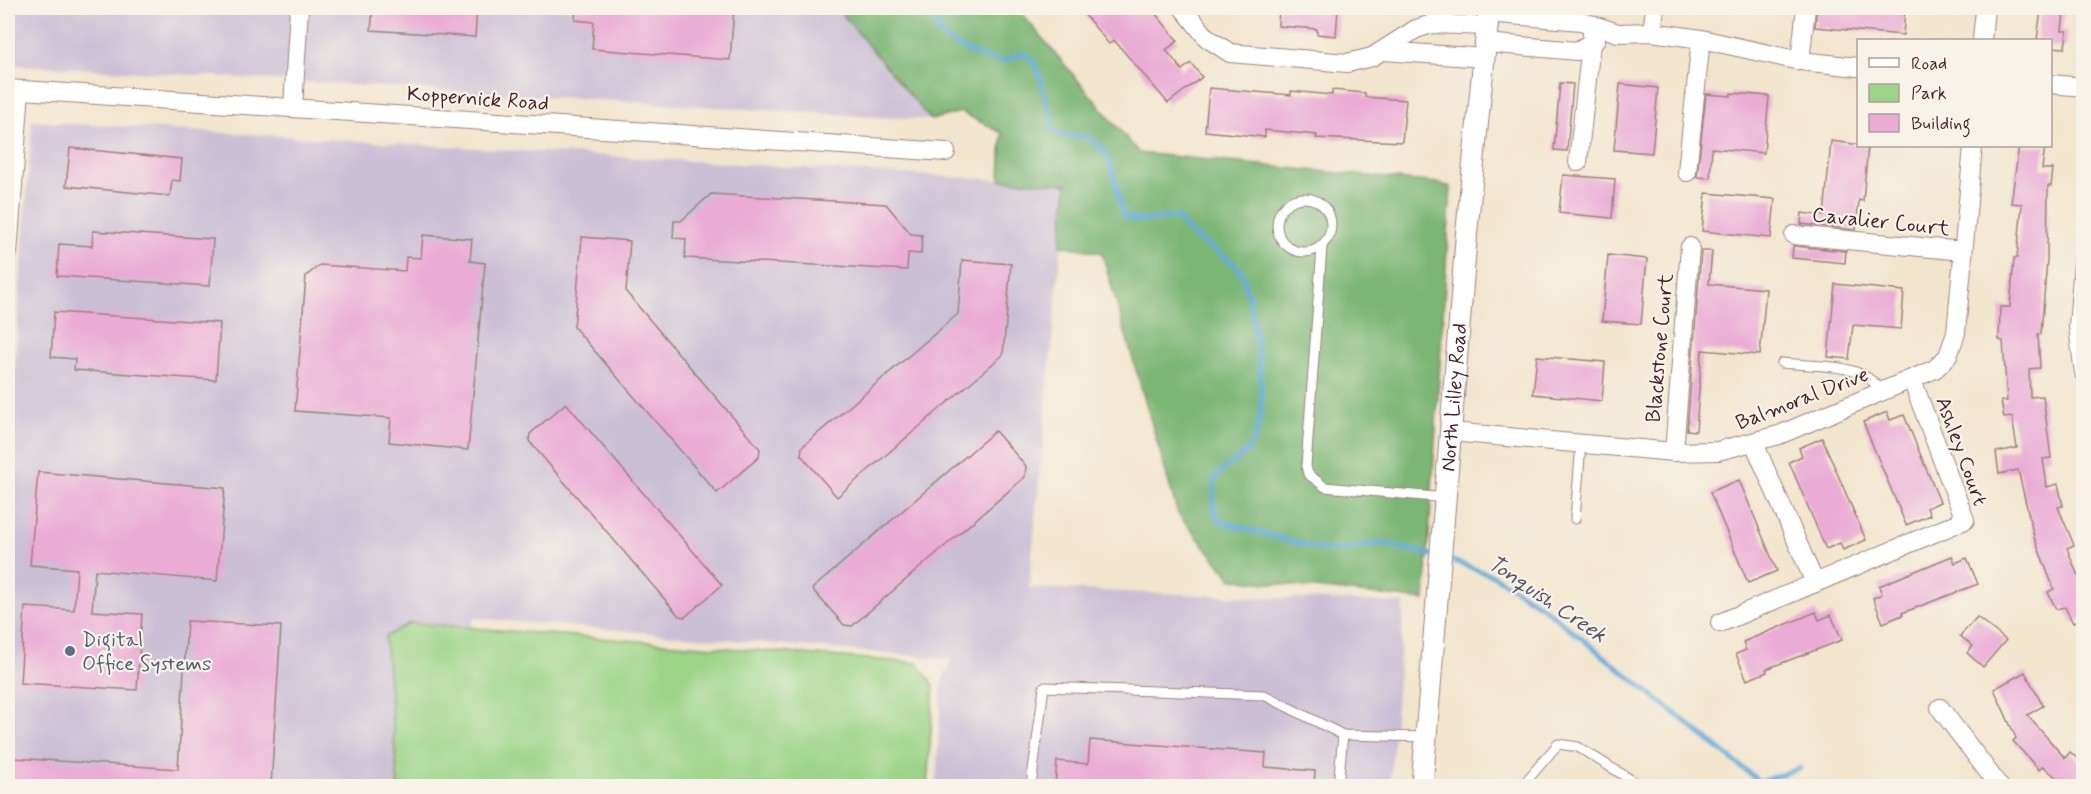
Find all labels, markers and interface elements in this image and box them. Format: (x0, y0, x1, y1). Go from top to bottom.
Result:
legend (1857, 39, 2052, 147)
text: Road (1911, 52, 1947, 76)
street label: Koppernick Road (406, 80, 550, 118)
text: Park (1911, 82, 1947, 106)
text: Building (1911, 112, 1971, 138)
street label: Cavalier Court (1811, 201, 1952, 243)
street label: Blackstone Court (1640, 272, 1681, 424)
street label: North Lilley Road (1434, 322, 1474, 473)
street label: Balmoral Drive (1732, 361, 1873, 437)
street label: Ashley Court (1928, 393, 1994, 510)
water label: Tonquish Creek (1482, 550, 1612, 650)
place label: Digital Office Systems (82, 626, 211, 678)
marker: Digital Office Systems (63, 644, 77, 658)

